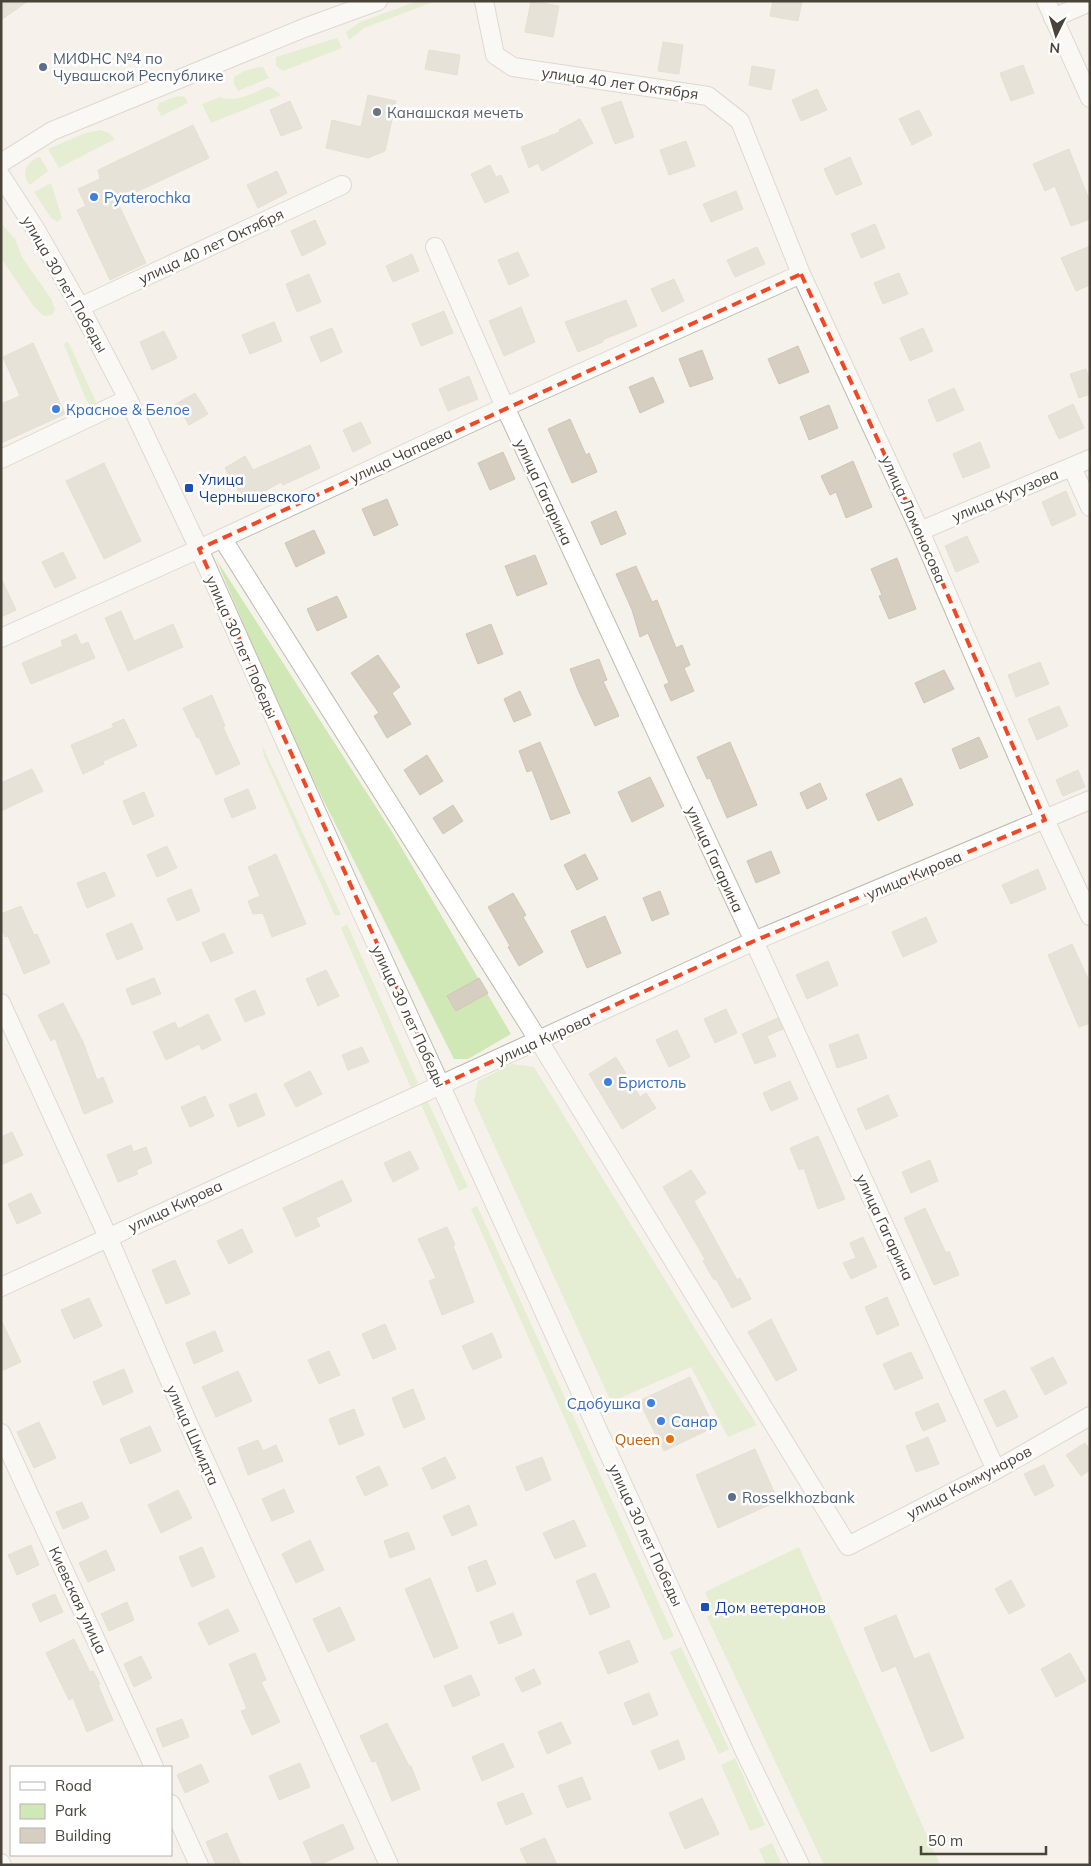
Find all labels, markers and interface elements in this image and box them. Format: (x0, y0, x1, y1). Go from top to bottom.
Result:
north arrow (1031, 10, 1081, 60)
text: N (1049, 39, 1061, 57)
place label: МИФНС №4 по Чувашской Республике (53, 49, 224, 85)
marker: МИФНС №4 по Чувашской Республике (37, 61, 49, 73)
street label: улица 40 лет Октября (540, 63, 700, 103)
place label: Канашская мечеть (387, 103, 524, 122)
marker: Канашская мечеть (371, 106, 383, 118)
place label: Pyaterochka (104, 188, 191, 207)
marker: Pyaterochka (88, 191, 100, 203)
street label: улица 40 лет Октября (135, 204, 287, 288)
street label: улица 30 лет Победы (18, 212, 112, 356)
place label: Красное & Белое (66, 400, 190, 419)
marker: Красное & Белое (50, 403, 62, 415)
street label: улица Чапаева (347, 423, 455, 487)
street label: улица Гагарина (511, 436, 577, 548)
street label: улица Ломоносова (877, 452, 951, 586)
street label: улица Кутузова (949, 464, 1061, 526)
place label: Улица Чернышевского (198, 470, 316, 506)
marker: Улица Чернышевского (183, 482, 195, 494)
street label: улица 30 лет Победы (202, 572, 282, 722)
street label: улица Гагарина (682, 803, 748, 915)
street label: улица Кирова (863, 846, 965, 904)
street label: улица 30 лет Победы (368, 942, 450, 1090)
street label: улица Кирова (493, 1010, 593, 1068)
place label: Бристоль (618, 1073, 686, 1092)
marker: Бристоль (602, 1076, 614, 1088)
street label: улица Гагарина (852, 1171, 918, 1283)
street label: улица Кирова (125, 1176, 225, 1236)
street label: улица Шмидта (162, 1382, 224, 1488)
place label: Сдобушка (567, 1394, 641, 1413)
marker: Сдобушка (645, 1397, 657, 1409)
place label: Санар (671, 1412, 718, 1431)
marker: Санар (655, 1415, 667, 1427)
place label: Queen (615, 1430, 660, 1449)
marker: Queen (664, 1433, 676, 1445)
street label: улица Коммунаров (903, 1441, 1035, 1523)
street label: улица 30 лет Победы (605, 1461, 687, 1609)
place label: Rosselkhozbank (742, 1488, 855, 1507)
marker: Rosselkhozbank (726, 1491, 738, 1503)
street label: Киевская улица (45, 1543, 111, 1657)
place label: Дом ветеранов (715, 1598, 826, 1617)
marker: Дом ветеранов (699, 1601, 711, 1613)
legend (10, 1766, 172, 1856)
text: Road (55, 1776, 92, 1795)
text: Park (55, 1801, 87, 1820)
scale bar (921, 1824, 1046, 1856)
text: Building (55, 1826, 111, 1845)
text: 50 m (928, 1831, 963, 1850)

